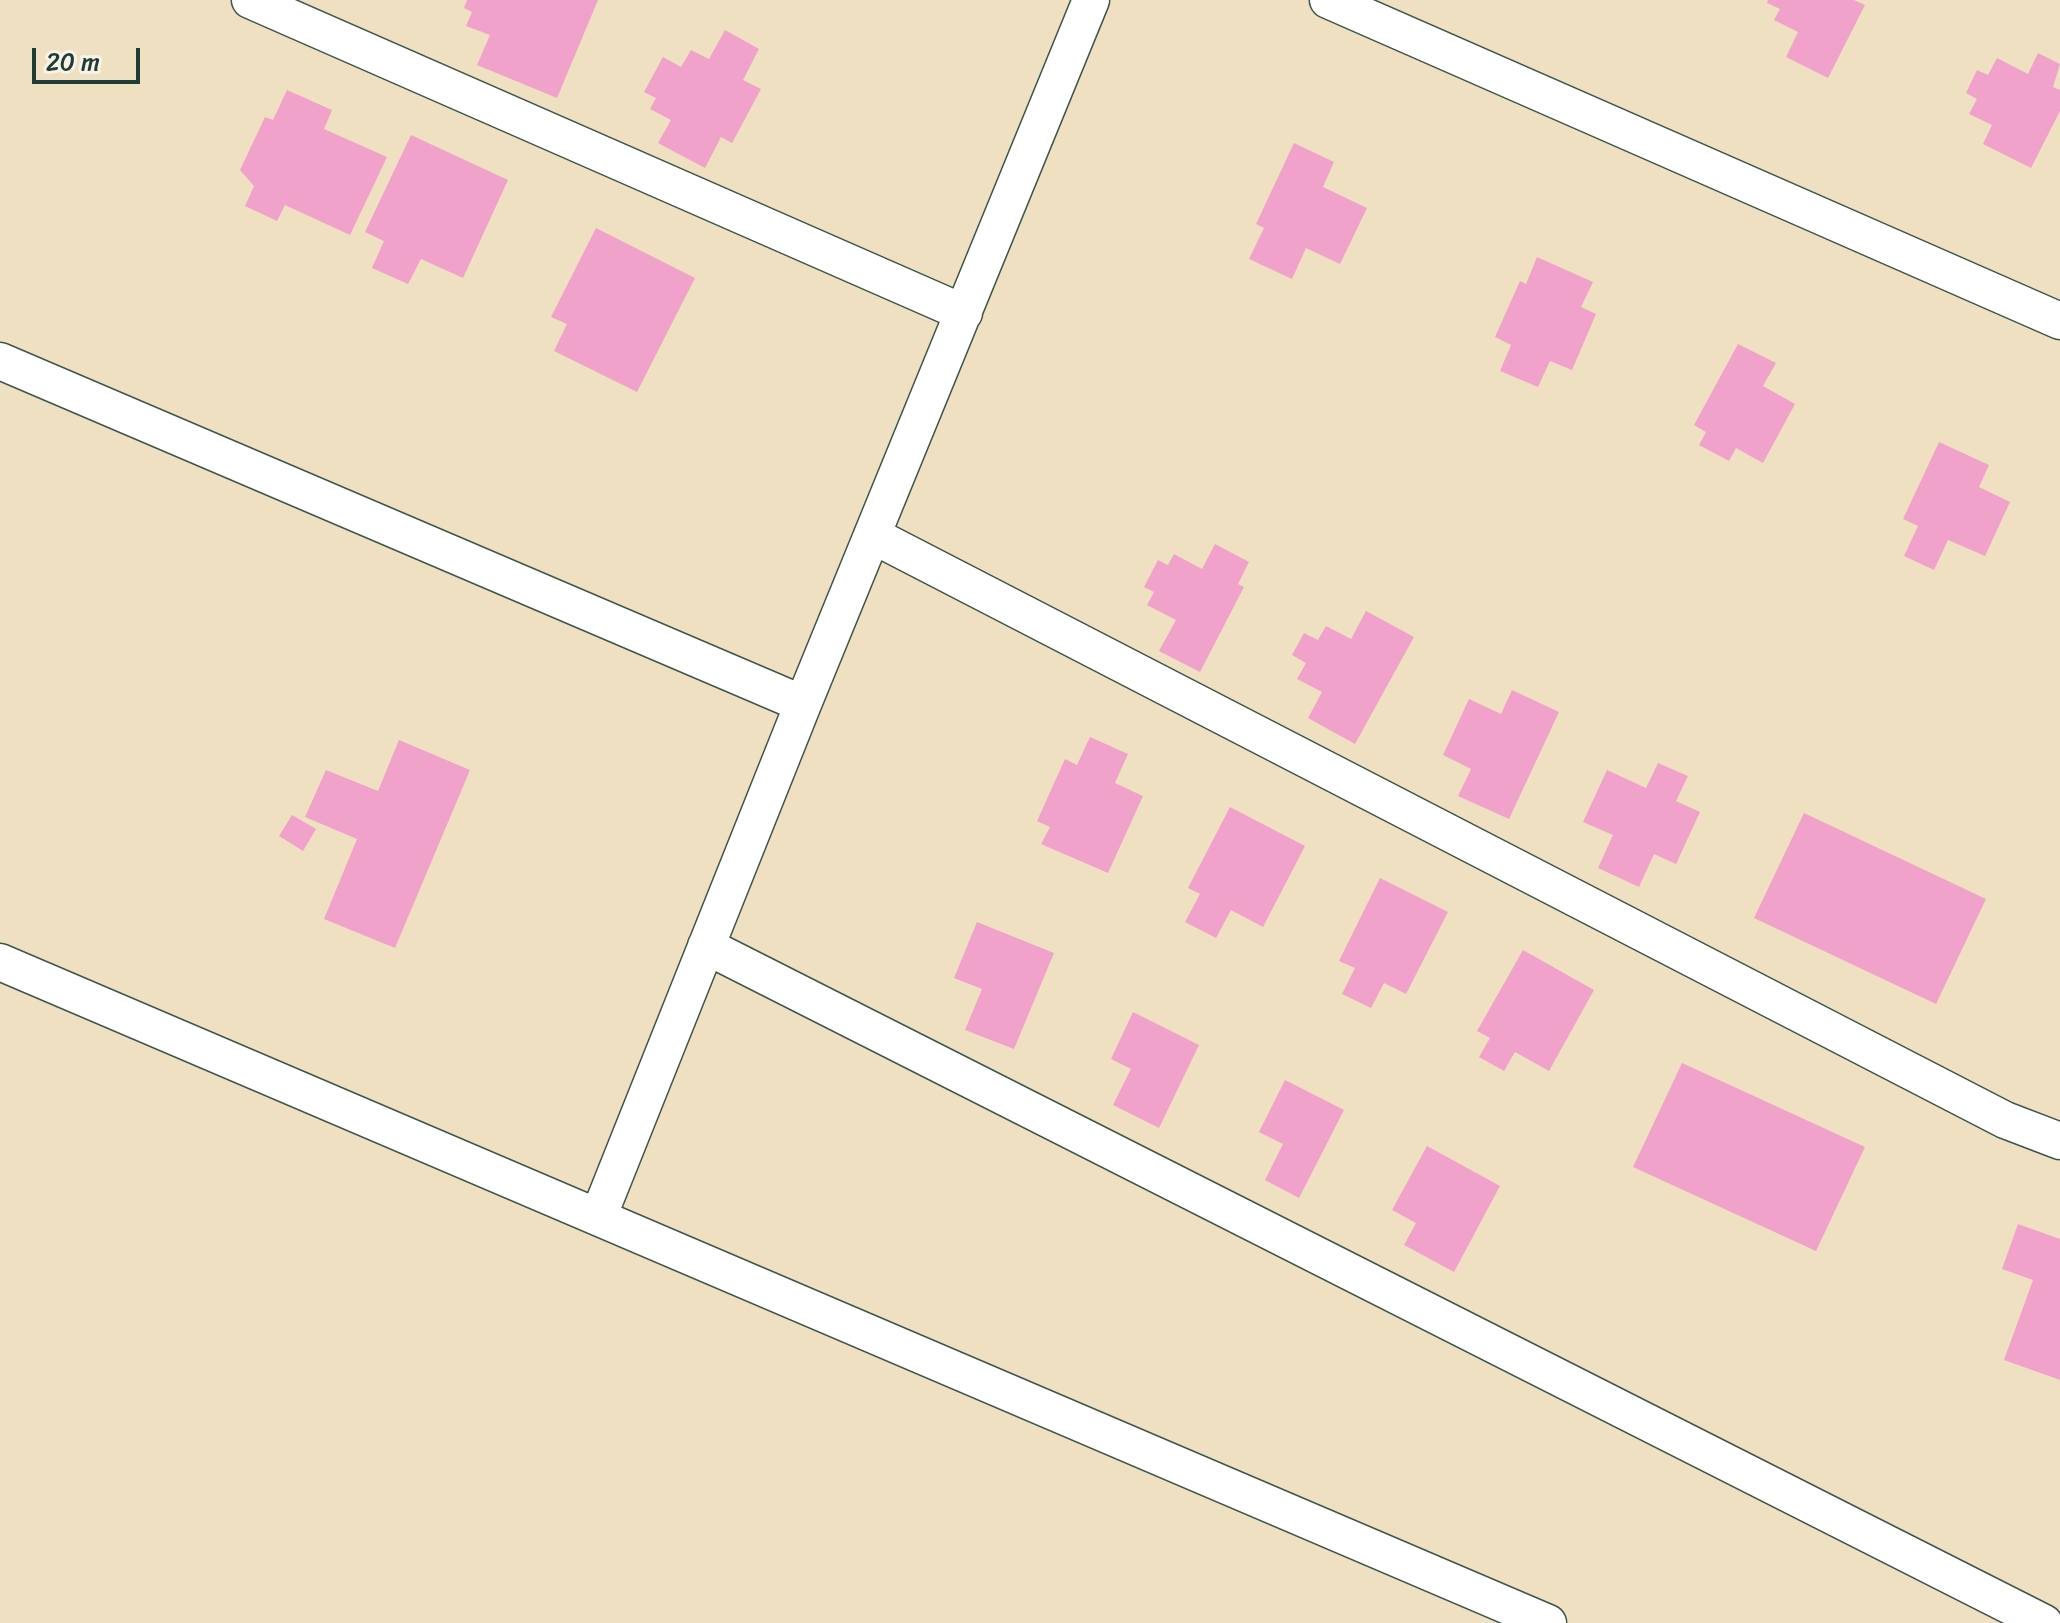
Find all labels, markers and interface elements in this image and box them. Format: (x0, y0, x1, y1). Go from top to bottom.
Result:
scale bar (36, 32, 144, 82)
text: 20 m (46, 41, 100, 83)

